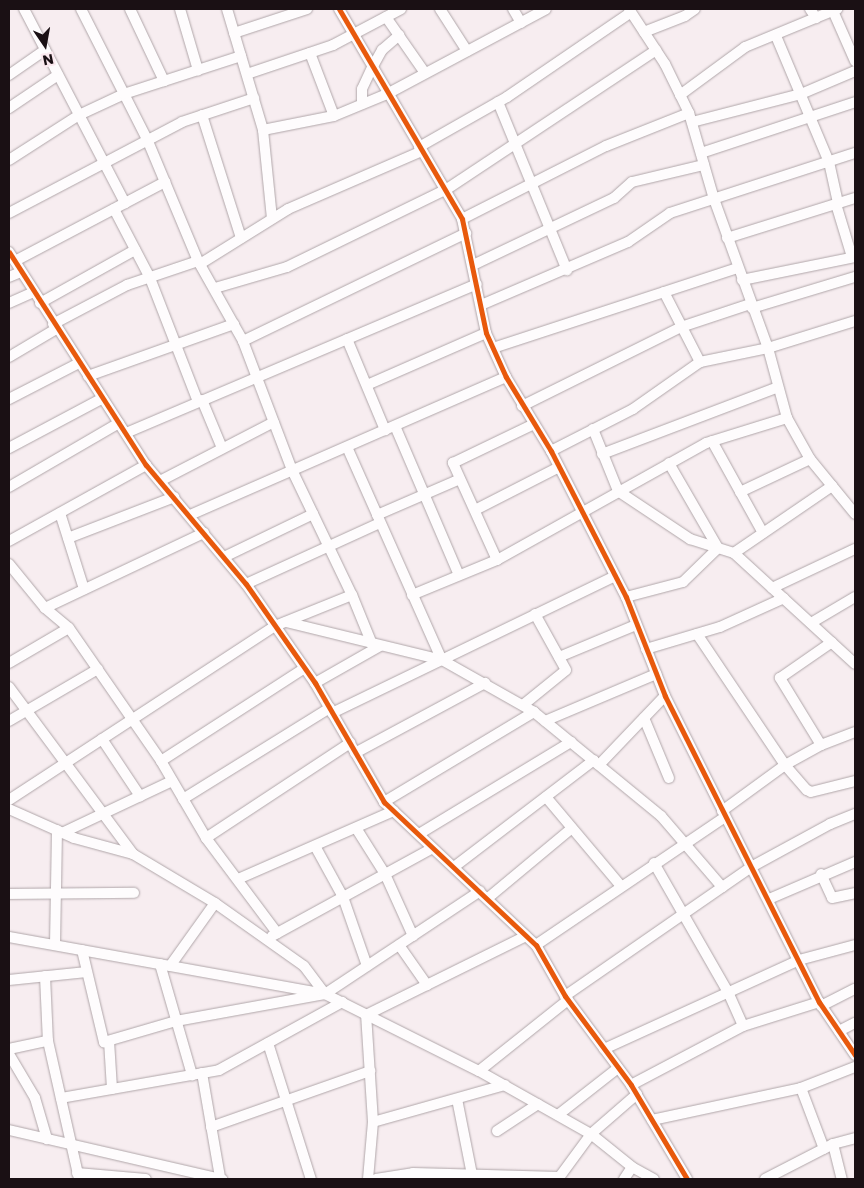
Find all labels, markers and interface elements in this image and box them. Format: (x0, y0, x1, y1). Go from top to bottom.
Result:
north arrow (20, 20, 70, 70)
text: N (41, 49, 55, 71)

